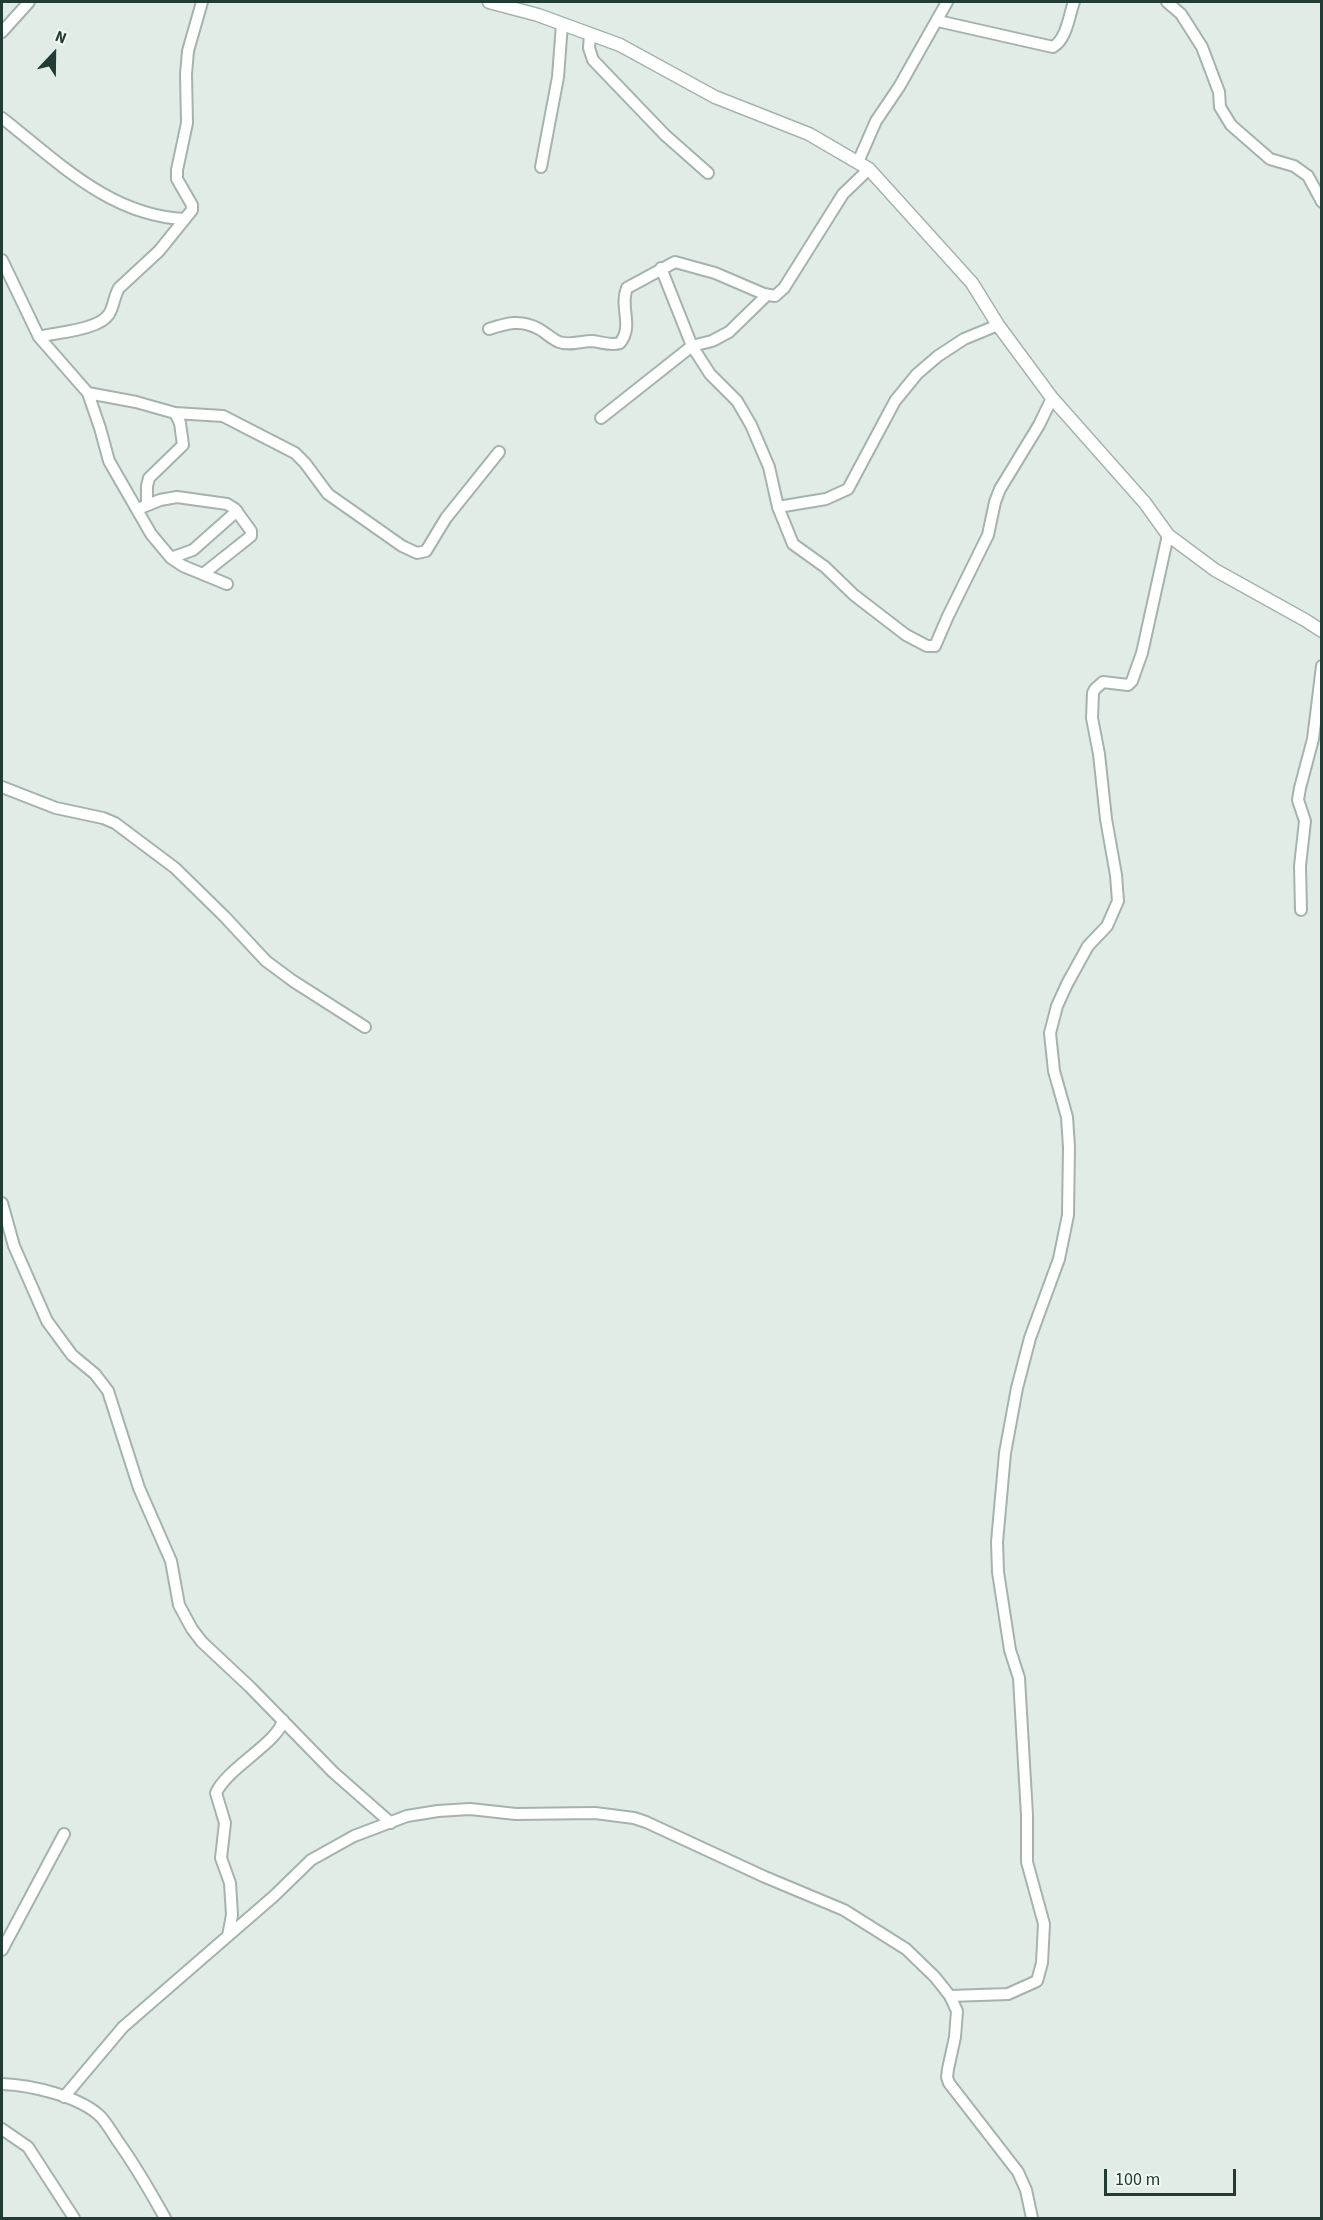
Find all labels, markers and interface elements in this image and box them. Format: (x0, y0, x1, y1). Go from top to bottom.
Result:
north arrow (24, 24, 84, 84)
text: N (52, 25, 70, 49)
scale bar (1107, 2157, 1239, 2195)
text: 100 m (1115, 2167, 1160, 2192)

